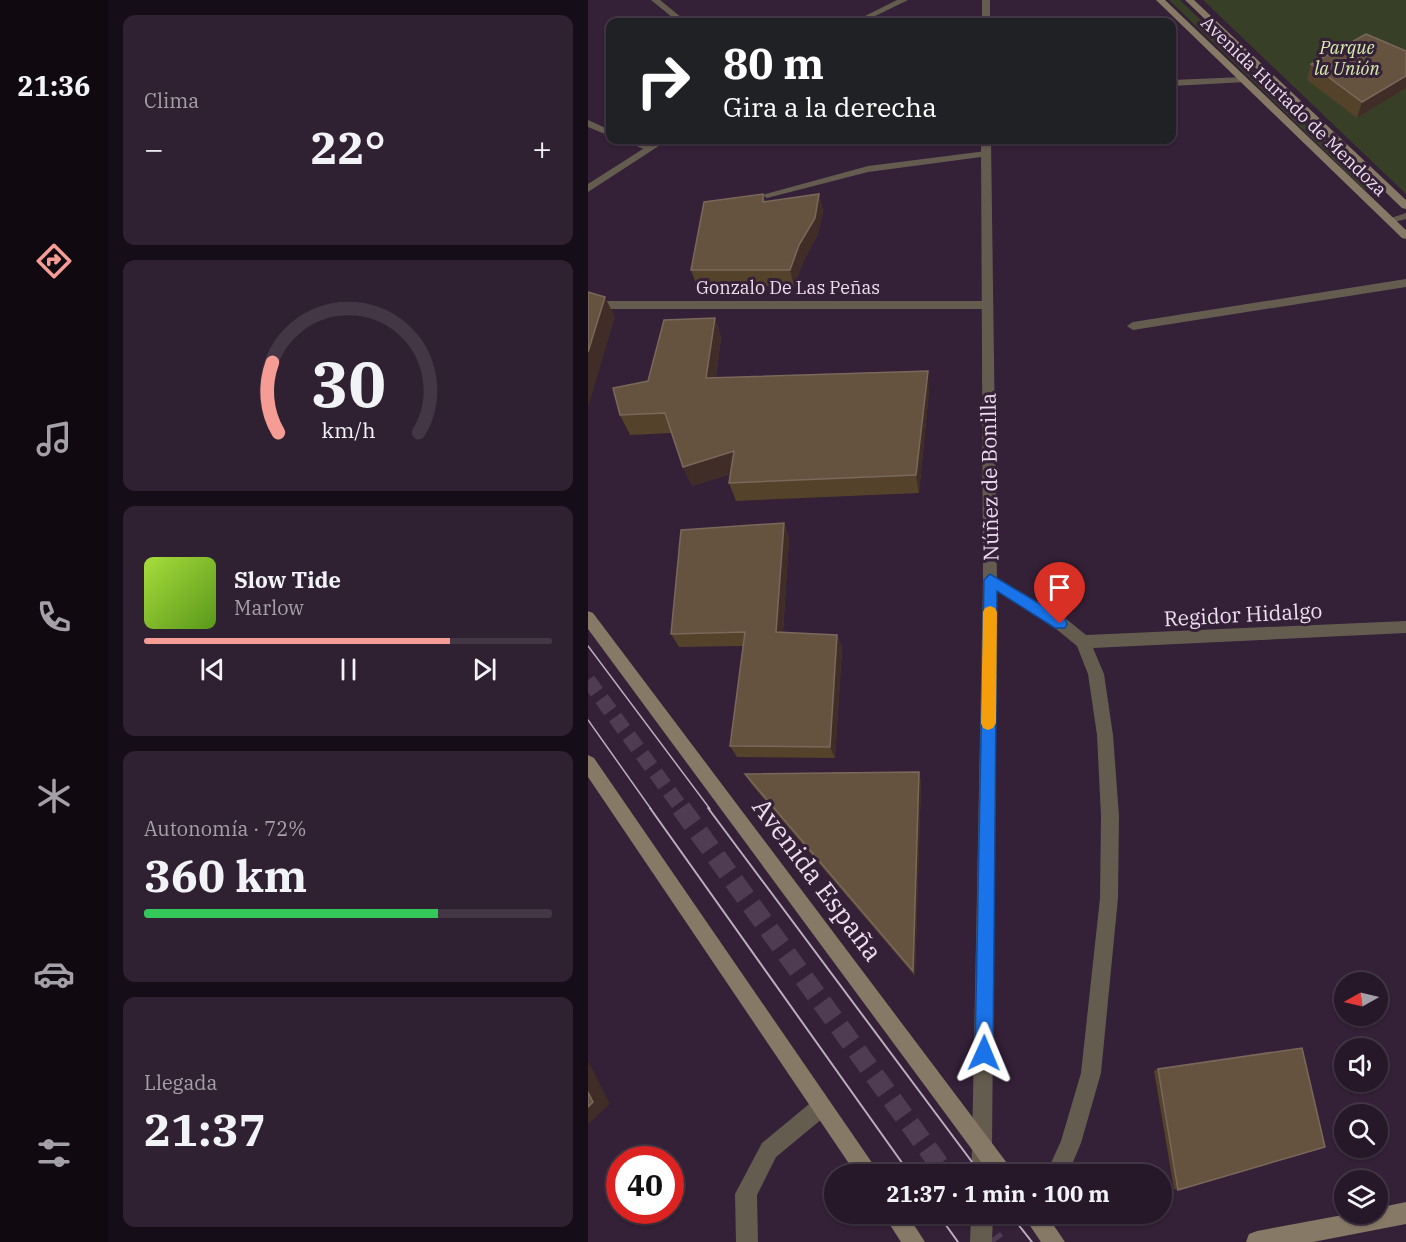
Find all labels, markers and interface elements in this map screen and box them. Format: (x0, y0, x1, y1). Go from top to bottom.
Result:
street label: Avenida Hurtado de Mendoza (1196, 11, 1392, 201)
text: 80 m (723, 36, 824, 91)
park label: Parque la Unión (1314, 36, 1381, 80)
icon: right (624, 42, 702, 120)
text: 21:36 (18, 68, 90, 103)
text: Clima (144, 87, 199, 114)
text: Gira a la derecha (723, 89, 937, 124)
text: 22° (310, 118, 386, 176)
text: − (144, 127, 164, 170)
text: + (532, 127, 552, 170)
icon: directions (33, 240, 75, 282)
street label: Gonzalo De Las Peñas (696, 276, 880, 299)
text: 30 (311, 343, 385, 424)
street label: Núñez de Bonilla (974, 393, 1004, 561)
text: km/h (321, 416, 375, 444)
icon: music (33, 418, 75, 460)
pin (1034, 562, 1085, 624)
text: Slow Tide (234, 565, 341, 594)
icon: arrive (1043, 571, 1076, 604)
text: Marlow (234, 594, 304, 621)
icon: phone (33, 596, 75, 638)
street label: Regidor Hidalgo (1163, 596, 1323, 632)
icon: previous (196, 653, 229, 686)
icon: pause (332, 653, 365, 686)
icon: next (468, 653, 501, 686)
icon: climate (33, 775, 75, 817)
street label: Avenida España (745, 790, 891, 968)
text: Autonomía · 72% (144, 815, 306, 842)
text: 360 km (144, 846, 307, 904)
icon: car (33, 953, 75, 995)
north arrow (1334, 972, 1388, 1026)
map controls (1334, 972, 1388, 1224)
position arrow (952, 1021, 1016, 1085)
button: sound (1334, 1038, 1388, 1092)
text: Llegada (144, 1069, 217, 1096)
text: 21:37 (144, 1100, 266, 1158)
button: search (1334, 1104, 1388, 1158)
icon: filters (33, 1132, 75, 1174)
speed limit sign: 40 (606, 1146, 684, 1224)
button: layers (1334, 1170, 1388, 1224)
text: 21:37 · 1 min · 100 m (886, 1179, 1110, 1208)

